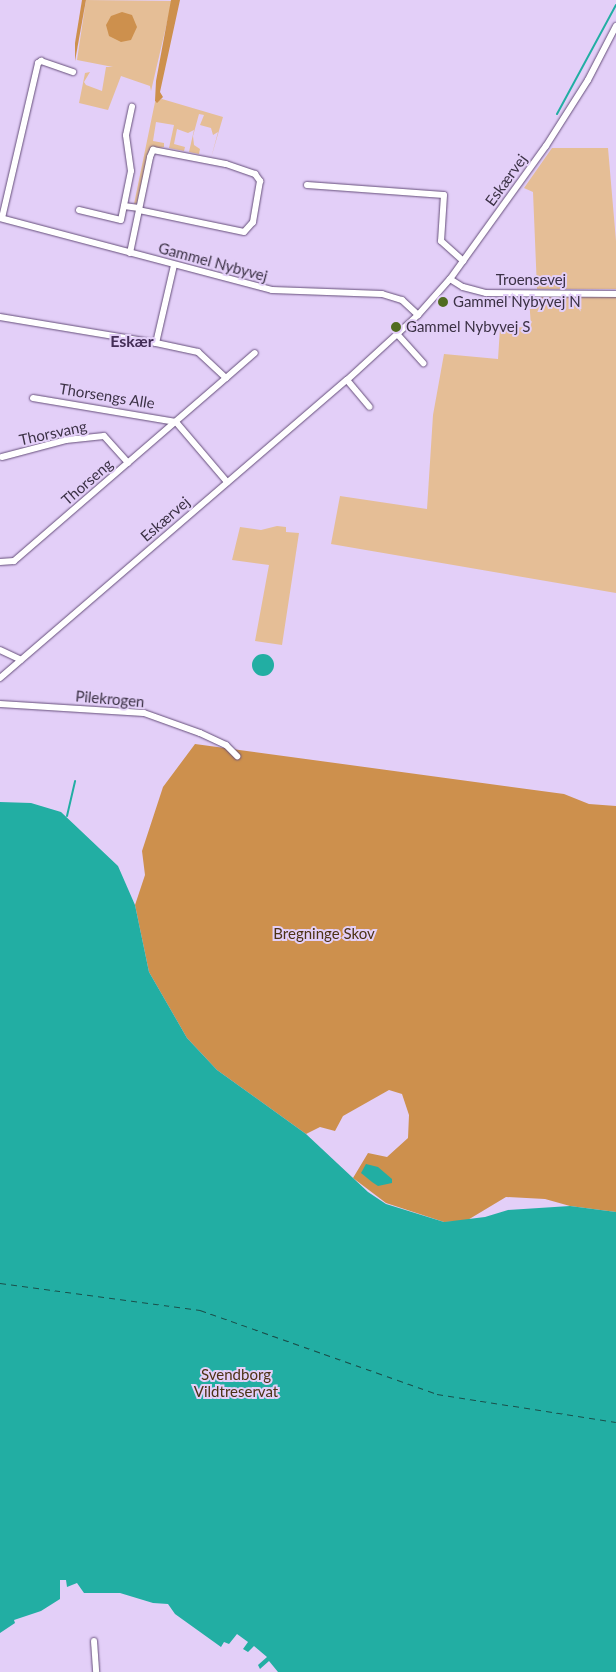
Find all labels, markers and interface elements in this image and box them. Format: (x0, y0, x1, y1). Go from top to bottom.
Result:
street label: Eskærvej (481, 151, 531, 209)
street label: Gammel Nybyvej (156, 239, 270, 285)
street label: Troensevej (496, 271, 566, 289)
place label: Gammel Nybyvej N (453, 293, 581, 311)
marker: Gammel Nybyvej N (437, 296, 449, 308)
place label: Gammel Nybyvej S (406, 318, 530, 336)
marker: Gammel Nybyvej S (390, 321, 402, 333)
district label: Eskær (110, 331, 154, 351)
street label: Thorsengs Alle (58, 380, 156, 412)
street label: Thorsvang (18, 417, 88, 449)
street label: Thorseng (58, 455, 116, 509)
street label: Eskærvej (137, 493, 193, 545)
street label: Pilekrogen (75, 687, 145, 711)
park label: Bregninge Skov (273, 925, 375, 943)
park label: Svendborg Vildtreservat (194, 1365, 278, 1400)

